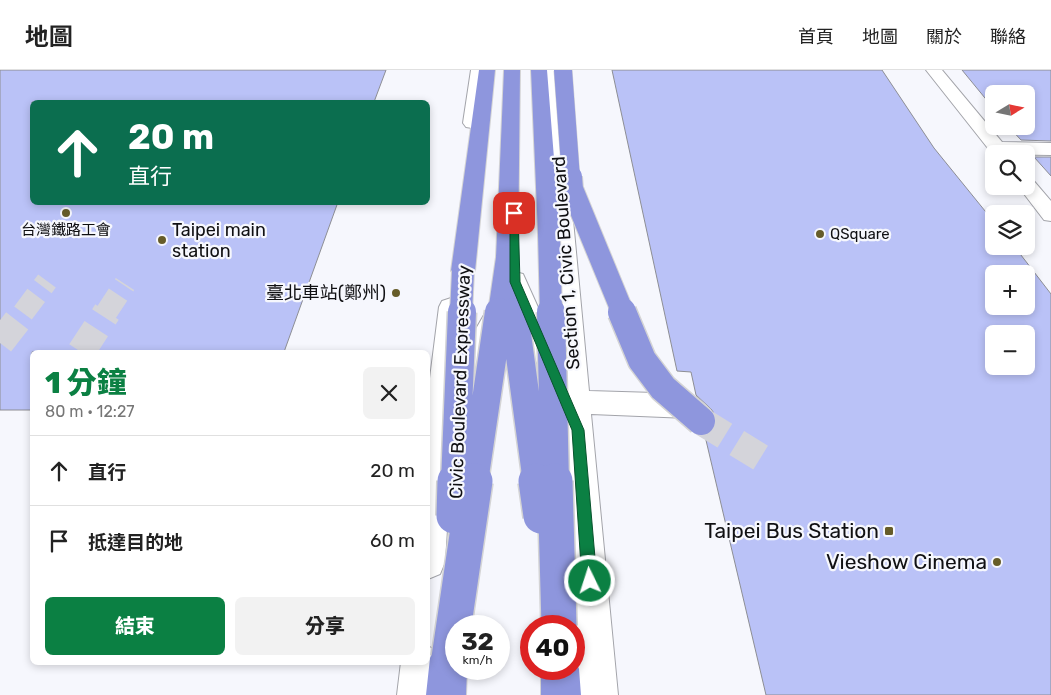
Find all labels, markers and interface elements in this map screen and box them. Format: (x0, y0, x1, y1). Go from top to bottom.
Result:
text: 地圖 (25, 23, 73, 51)
text: 首頁 (798, 26, 834, 48)
text: 地圖 (862, 26, 898, 48)
text: 關於 (926, 26, 962, 48)
text: 聯絡 (990, 26, 1026, 48)
north arrow (985, 85, 1035, 135)
map controls (985, 85, 1035, 375)
text: 20 m (128, 116, 214, 158)
icon: ahead (45, 120, 110, 185)
button: search (985, 145, 1035, 195)
street label: Section 1, Civic Boulevard (548, 155, 584, 371)
text: 直行 (128, 163, 172, 190)
pin (493, 192, 535, 234)
icon: arrive (500, 199, 528, 227)
button: layers (985, 205, 1035, 255)
marker: 台灣鐵路工會 (60, 207, 72, 219)
place label: Taipei main station (172, 219, 266, 262)
place label: 台灣鐵路工會 (21, 221, 111, 239)
place label: QSquare (830, 225, 890, 243)
marker: QSquare (814, 228, 826, 240)
marker: Taipei main station (156, 234, 168, 246)
street label: Civic Boulevard Expressway (445, 265, 475, 499)
button: + (985, 265, 1035, 315)
place label: 臺北車站(鄭州) (266, 282, 386, 304)
marker: 臺北車站(鄭州) (390, 287, 402, 299)
button: − (985, 325, 1035, 375)
text: 1 分鐘 (45, 365, 127, 401)
button: close (363, 367, 415, 419)
text: 80 m · 12:27 (45, 402, 135, 421)
icon: ahead (45, 457, 73, 485)
text: 20 m (370, 459, 415, 482)
text: 直行 (88, 461, 126, 484)
place label: Taipei Bus Station (704, 518, 879, 543)
marker: Taipei Bus Station (883, 525, 895, 537)
icon: arrive (45, 527, 73, 555)
text: 60 m (370, 529, 415, 552)
text: 抵達目的地 (88, 531, 183, 554)
place label: Vieshow Cinema (826, 549, 987, 574)
position arrow (563, 554, 615, 606)
marker: Vieshow Cinema (991, 556, 1003, 568)
button: 結束 (45, 597, 225, 655)
button: 分享 (235, 597, 415, 655)
speed limit sign: 40 (520, 615, 585, 680)
text: 32 (461, 627, 494, 656)
text: km/h (463, 653, 492, 667)

